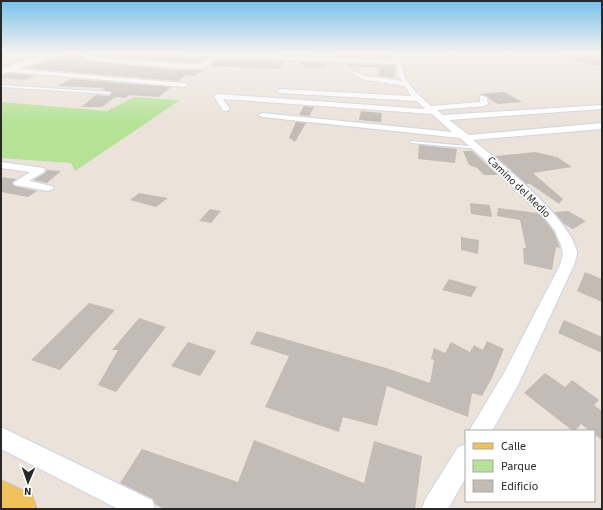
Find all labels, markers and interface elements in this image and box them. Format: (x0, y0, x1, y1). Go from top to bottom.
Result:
street label: Camino del Medio (484, 153, 554, 221)
legend (465, 430, 595, 502)
text: Calle (501, 438, 526, 455)
text: Parque (501, 458, 537, 475)
north arrow (8, 462, 48, 502)
text: Edificio (501, 478, 538, 495)
text: N (24, 484, 32, 499)

